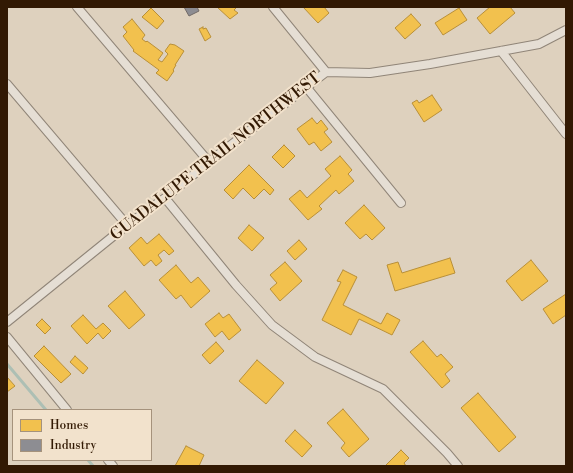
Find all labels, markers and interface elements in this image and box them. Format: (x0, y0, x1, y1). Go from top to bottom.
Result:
street label: GUADALUPE TRAIL NORTHWEST (107, 69, 325, 245)
legend (12, 409, 152, 461)
text: Homes (50, 418, 88, 433)
text: Industry (50, 438, 96, 453)

